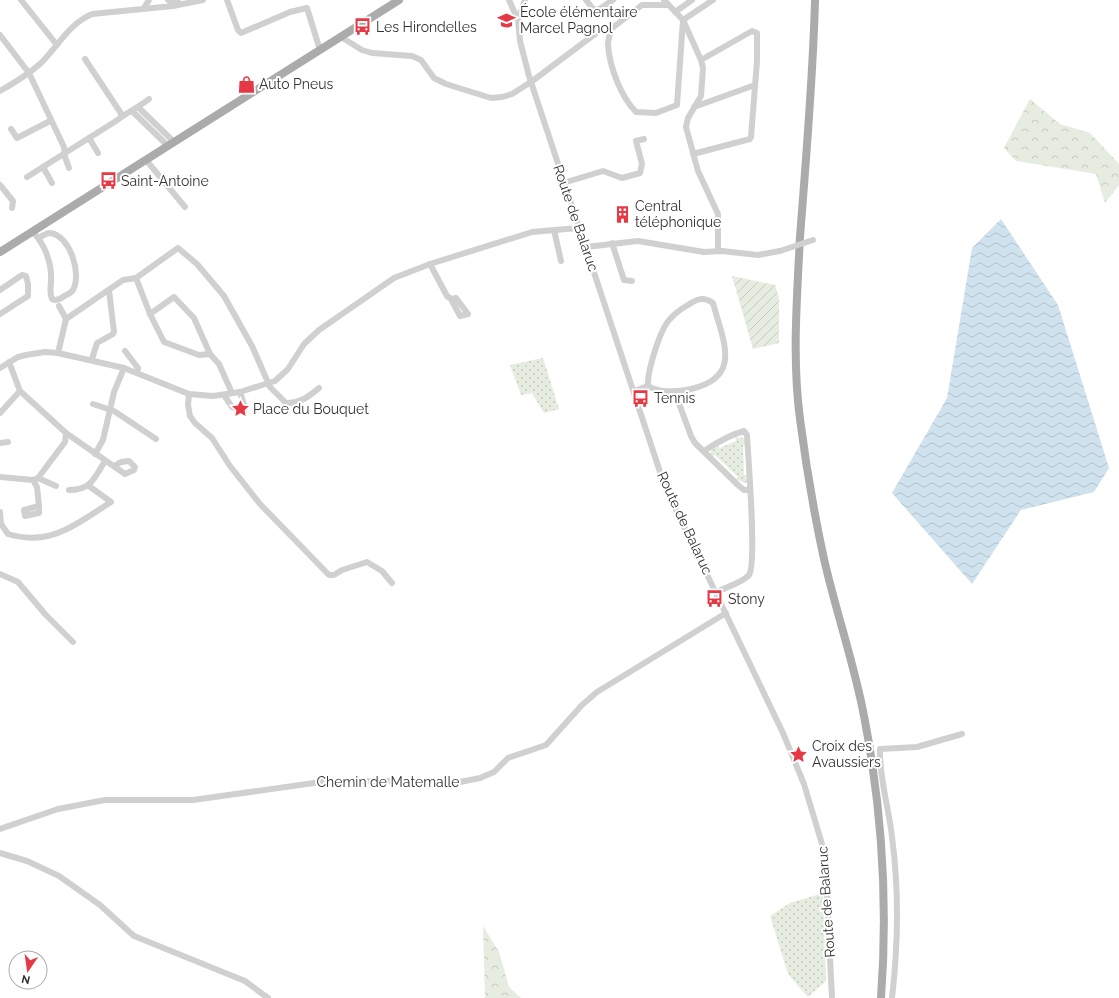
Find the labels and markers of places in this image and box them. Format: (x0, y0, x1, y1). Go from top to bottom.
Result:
place label: École élémentaire Marcel Pagnol (520, 3, 638, 36)
school or university icon: École élémentaire Marcel Pagnol (497, 10, 517, 30)
bus stop icon: Les Hirondelles (353, 17, 373, 37)
place label: Les Hirondelles (376, 19, 477, 35)
shop icon: Auto Pneus (236, 74, 256, 94)
place label: Auto Pneus (259, 76, 333, 92)
bus stop icon: Saint-Antoine (98, 171, 118, 191)
place label: Saint-Antoine (121, 173, 209, 189)
place label: Central téléphonique (635, 198, 721, 230)
building icon: Central téléphonique (612, 204, 632, 224)
bus stop icon: Tennis (631, 388, 651, 408)
place label: Tennis (654, 390, 696, 406)
place icon: Place du Bouquet (230, 399, 250, 419)
place label: Place du Bouquet (253, 401, 369, 417)
bus stop icon: Stony (705, 589, 725, 609)
place label: Stony (728, 591, 765, 607)
place label: Croix des Avaussiers (812, 738, 881, 770)
place icon: Croix des Avaussiers (789, 744, 809, 764)

